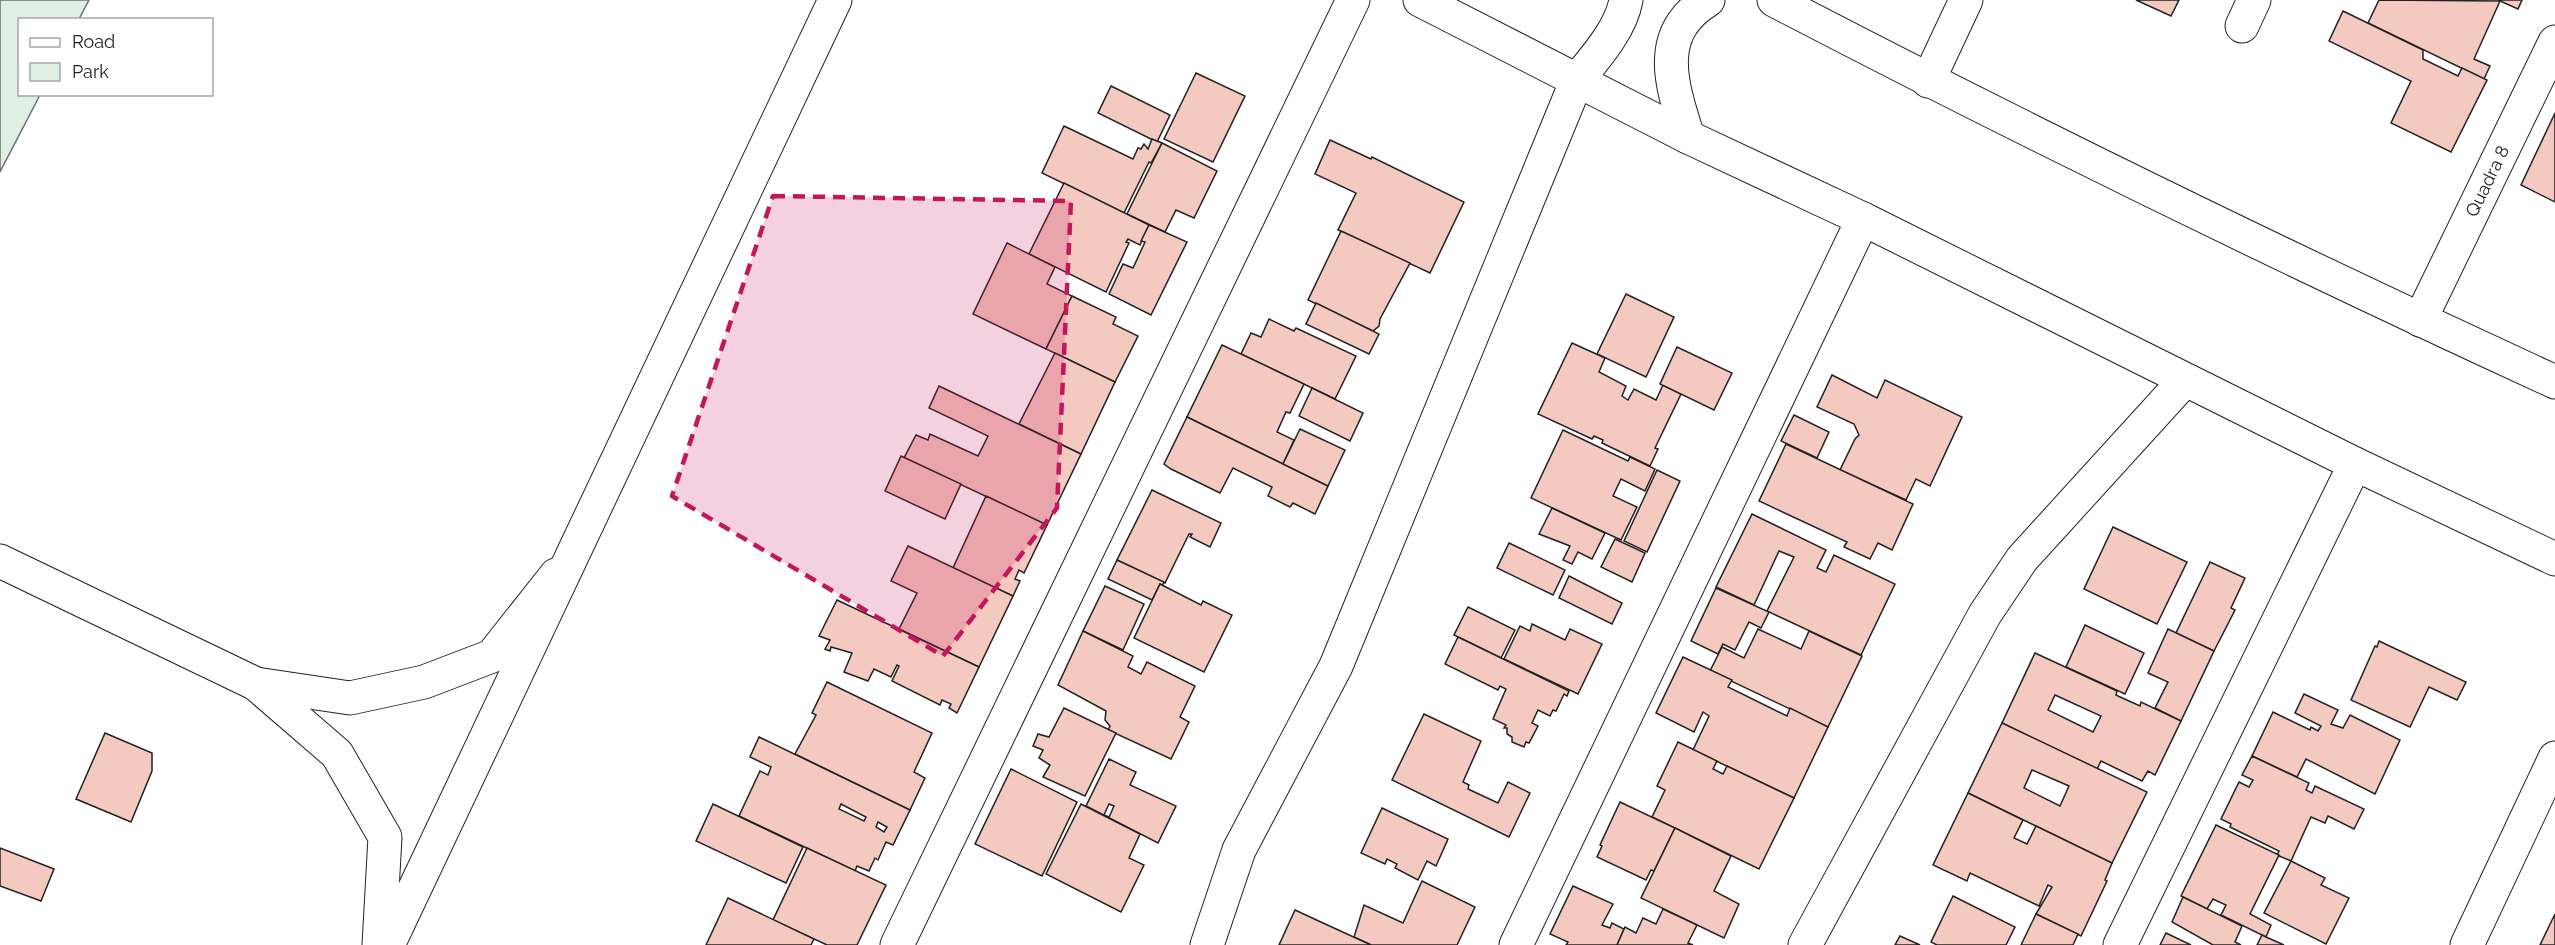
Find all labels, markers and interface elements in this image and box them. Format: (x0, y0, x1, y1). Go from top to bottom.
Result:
legend (18, 18, 213, 96)
text: Road (72, 31, 115, 52)
text: Park (72, 61, 109, 82)
street label: Quadra 8 (2461, 142, 2513, 220)

